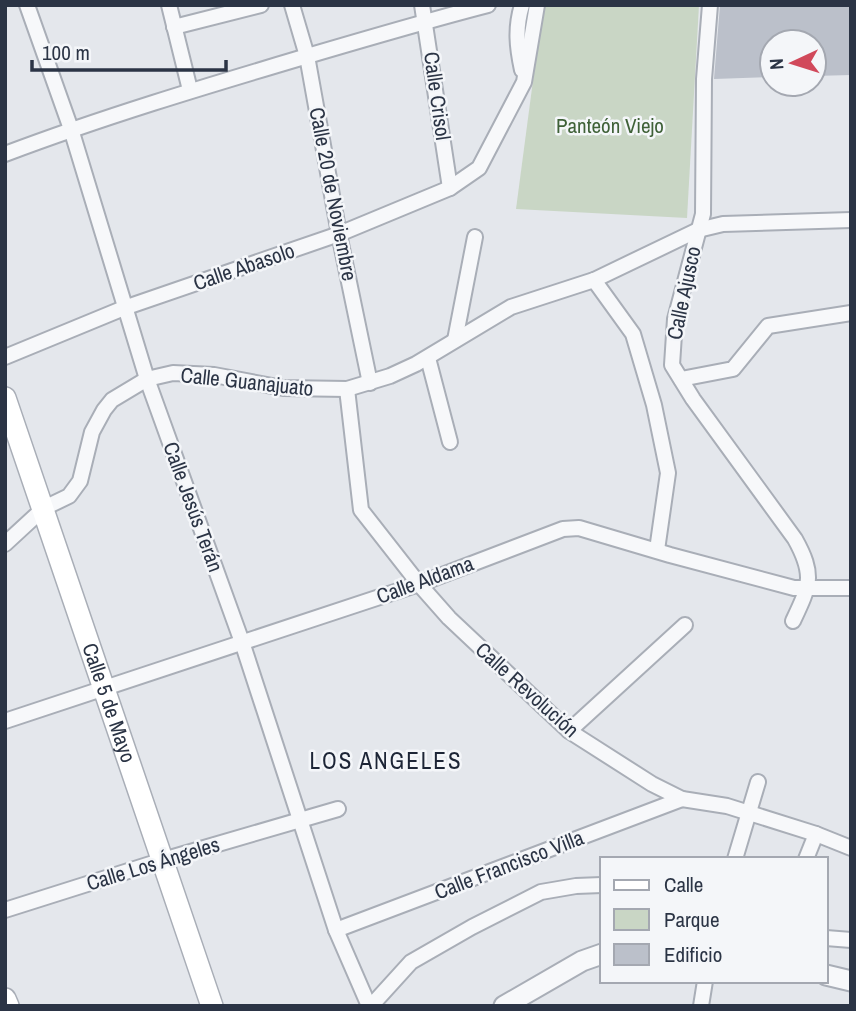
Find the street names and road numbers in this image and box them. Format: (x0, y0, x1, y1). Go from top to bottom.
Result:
street label: Calle Crisol (417, 50, 458, 142)
street label: Calle 20 de Noviembre (302, 105, 365, 283)
street label: Calle Abasolo (189, 236, 298, 297)
street label: Calle Ajusco (659, 244, 708, 342)
street label: Calle Guanajuato (179, 360, 315, 403)
street label: Calle Jesús Terán (156, 438, 230, 576)
street label: Calle Aldama (372, 548, 478, 611)
street label: Calle Revolución (469, 635, 585, 744)
street label: Calle 5 de Mayo (75, 639, 143, 766)
street label: Calle Francisco Villa (430, 823, 588, 906)
street label: Calle Los Ángeles (83, 830, 223, 898)

